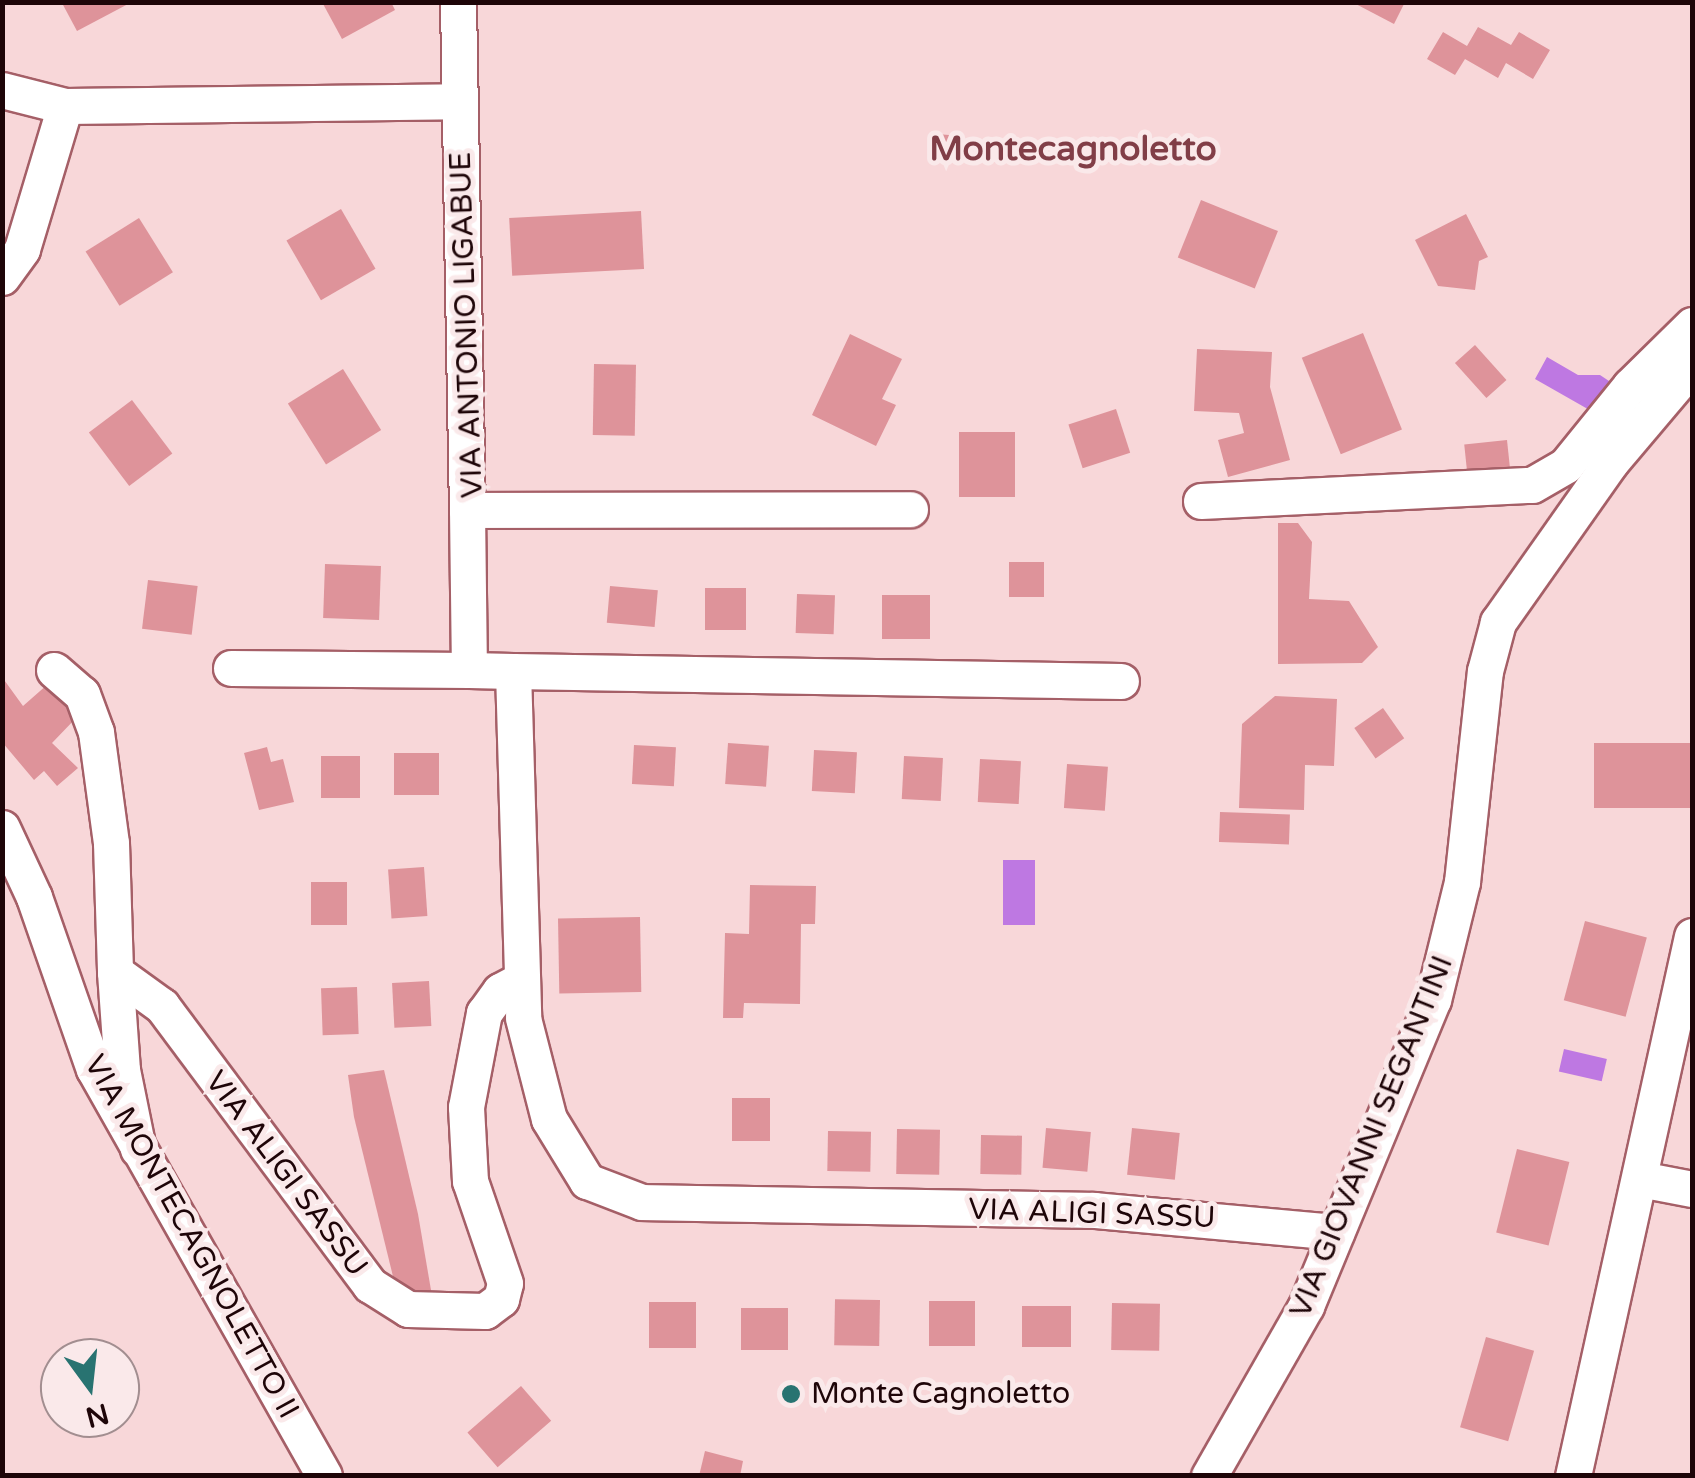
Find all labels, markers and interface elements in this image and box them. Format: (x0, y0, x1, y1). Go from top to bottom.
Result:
district label: Montecagnoletto (929, 128, 1217, 170)
street label: VIA ANTONIO LIGABUE (443, 151, 491, 499)
street label: VIA GIOVANNI SEGANTINI (1283, 951, 1461, 1323)
street label: VIA MONTECAGNOLETTO II (76, 1049, 306, 1425)
street label: VIA ALIGI SASSU (197, 1064, 375, 1284)
street label: VIA ALIGI SASSU (968, 1192, 1216, 1236)
north arrow (40, 1338, 140, 1438)
place label: Monte Cagnoletto (811, 1376, 1070, 1412)
marker: Monte Cagnoletto (780, 1383, 802, 1405)

